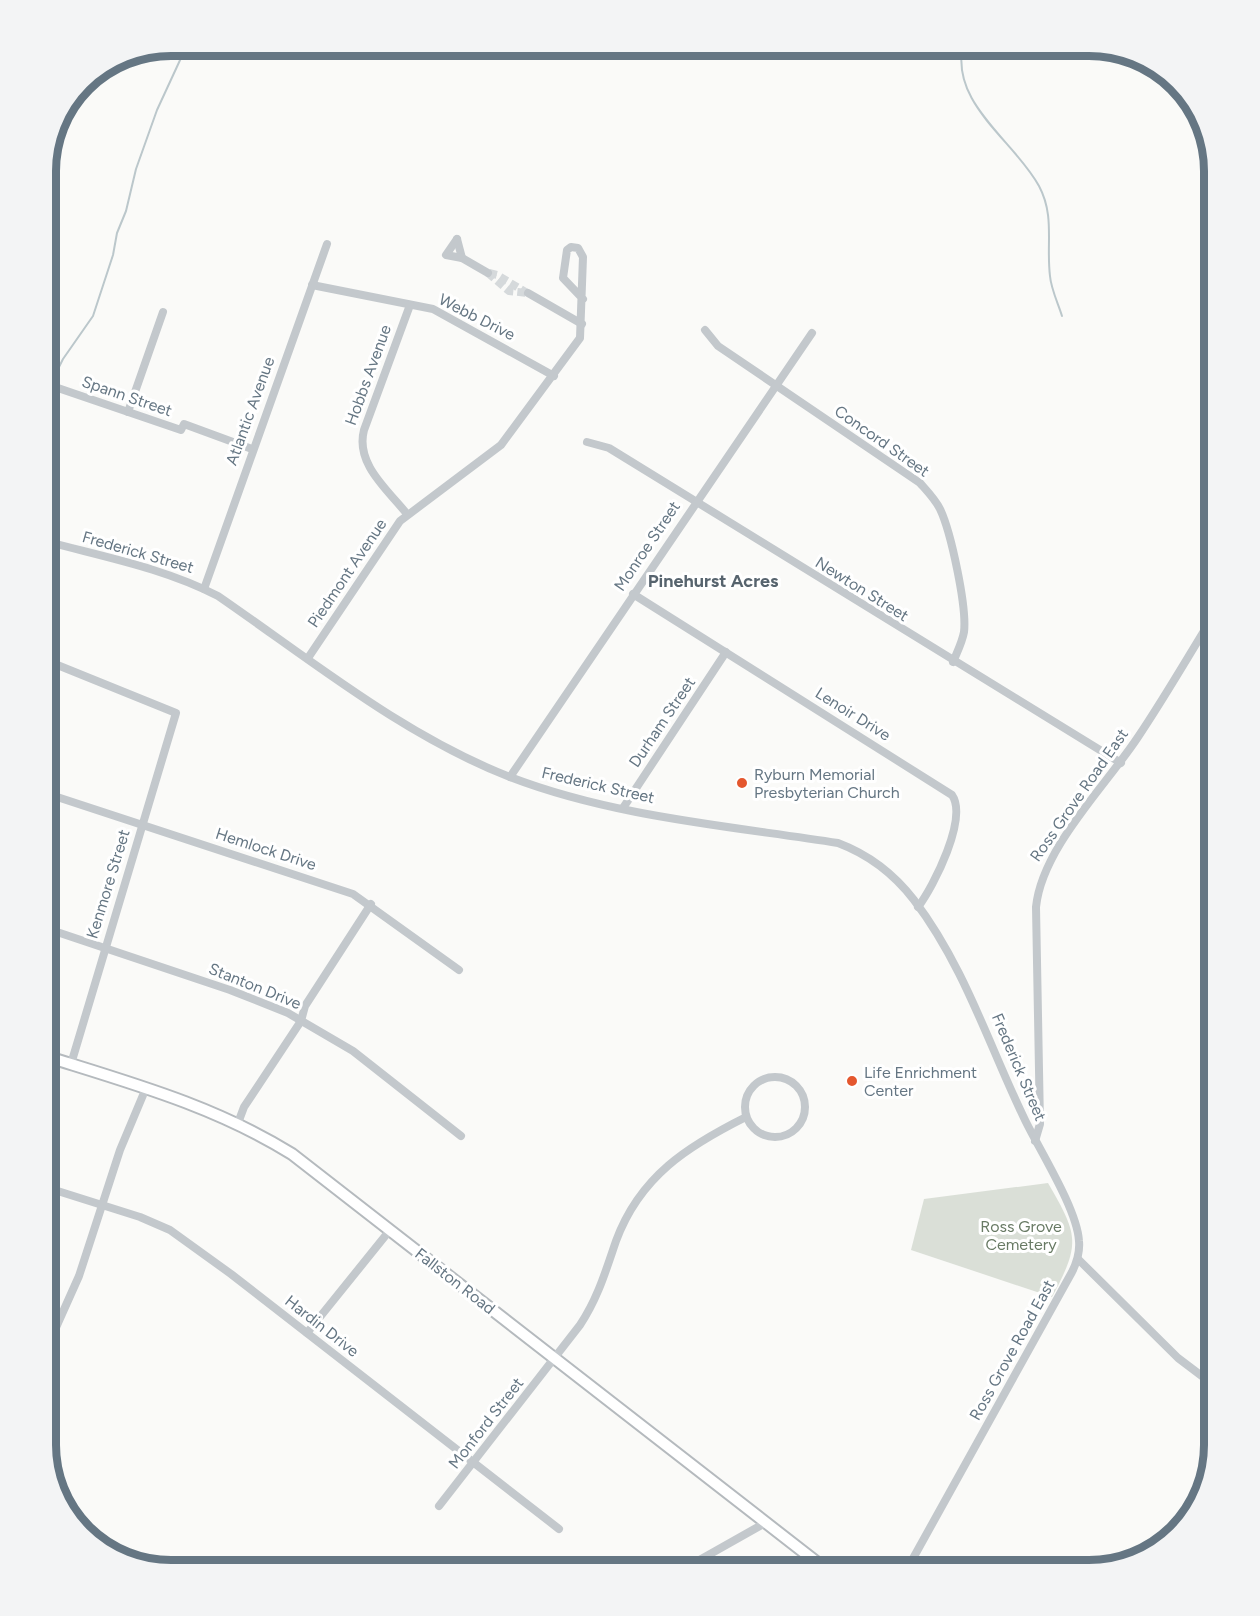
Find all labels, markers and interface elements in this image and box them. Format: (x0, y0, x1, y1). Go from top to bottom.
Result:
street label: Webb Drive (436, 290, 519, 344)
street label: Hobbs Avenue (341, 322, 395, 428)
street label: Atlantic Avenue (222, 354, 279, 468)
street label: Spann Street (79, 372, 175, 420)
street label: Concord Street (831, 401, 933, 481)
street label: Monroe Street (610, 498, 684, 594)
street label: Piedmont Avenue (304, 515, 391, 631)
street label: Frederick Street (80, 527, 196, 577)
street label: Newton Street (812, 553, 912, 625)
district label: Pinehurst Acres (648, 570, 779, 592)
street label: Durham Street (625, 673, 699, 771)
street label: Lenoir Drive (812, 683, 894, 745)
street label: Ross Grove Road East (1026, 725, 1132, 865)
street label: Frederick Street (540, 763, 656, 807)
place label: Ryburn Memorial Presbyterian Church (754, 765, 900, 802)
marker: Ryburn Memorial Presbyterian Church (735, 776, 749, 790)
street label: Hemlock Drive (213, 824, 319, 874)
street label: Kenmore Street (82, 827, 134, 941)
street label: Stanton Drive (206, 959, 304, 1013)
street label: Frederick Street (988, 1010, 1050, 1124)
place label: Life Enrichment Center (864, 1063, 977, 1100)
marker: Life Enrichment Center (845, 1074, 859, 1088)
park label: Ross Grove Cemetery (980, 1217, 1062, 1254)
street label: Fallston Road (411, 1244, 499, 1318)
street label: Ross Grove Road East (966, 1277, 1058, 1423)
street label: Hardin Drive (281, 1291, 363, 1361)
street label: Monford Street (445, 1374, 527, 1472)

